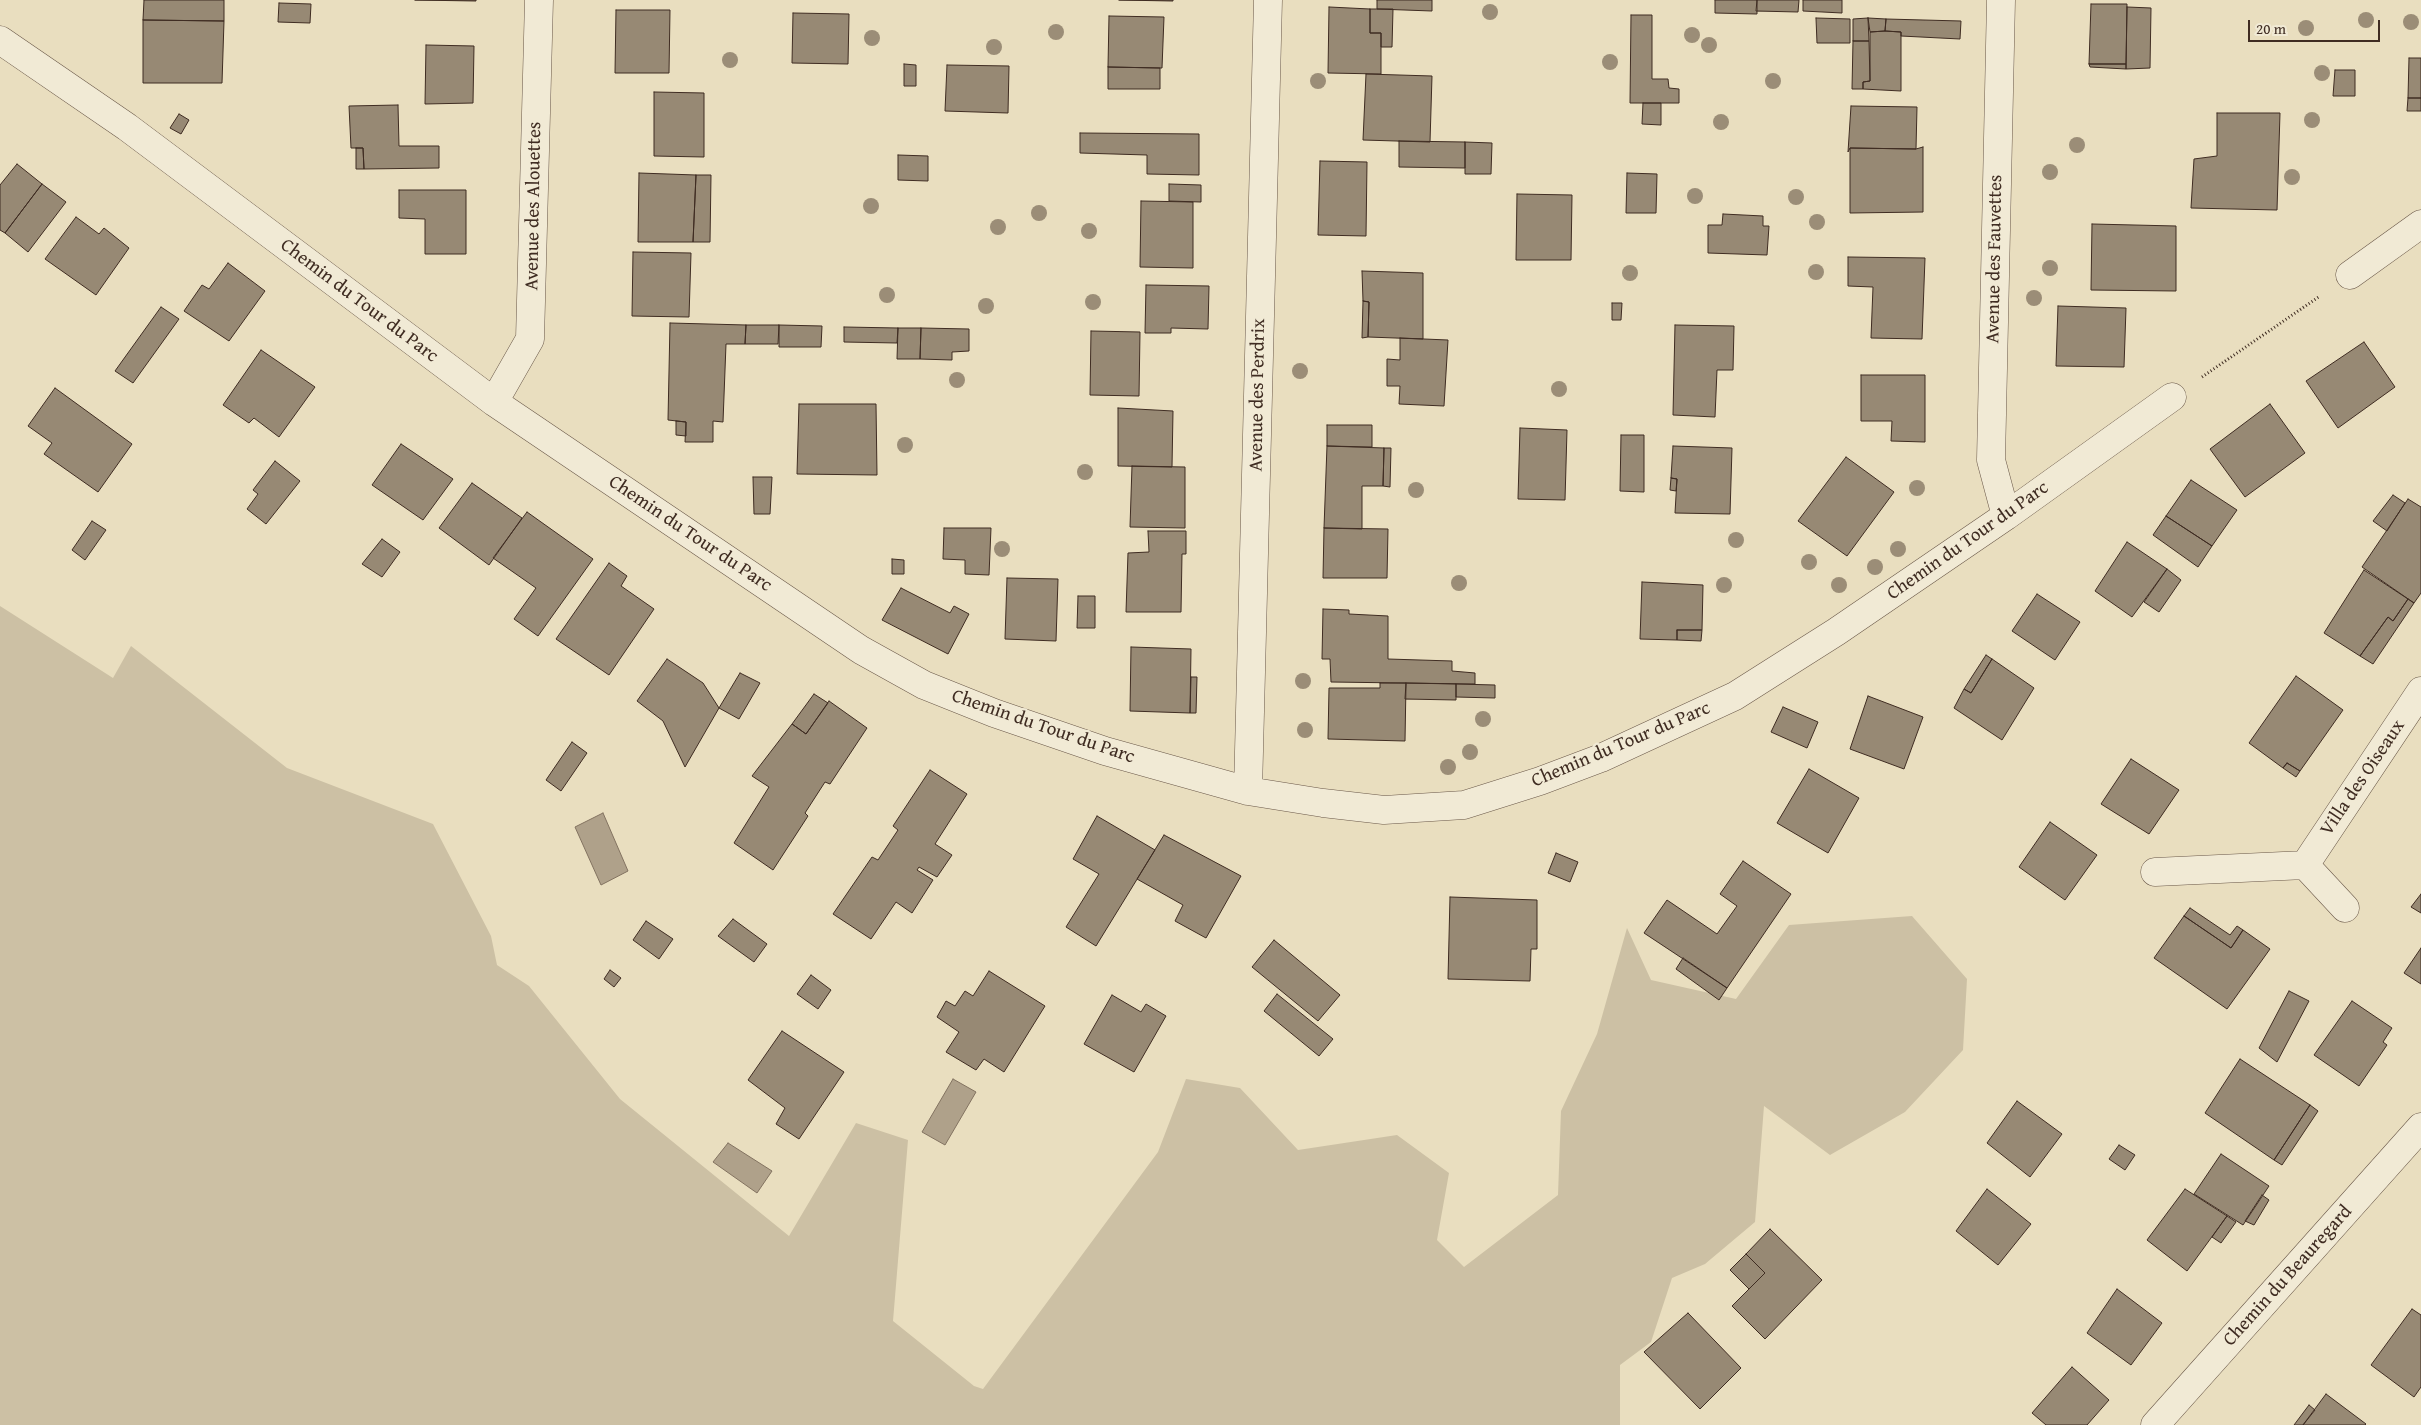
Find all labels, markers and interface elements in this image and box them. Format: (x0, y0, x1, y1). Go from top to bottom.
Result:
scale bar (2251, 10, 2384, 42)
text: 20 m (2256, 18, 2286, 39)
street label: Avenue des Alouettes (521, 121, 547, 291)
street label: Avenue des Fauvettes (1982, 174, 2008, 344)
street label: Chemin du Tour du Parc (276, 234, 442, 368)
street label: Avenue des Perdrix (1245, 318, 1271, 472)
street label: Chemin du Tour du Parc (604, 471, 776, 597)
street label: Chemin du Tour du Parc (1883, 477, 2053, 605)
street label: Chemin du Tour du Parc (949, 685, 1137, 769)
street label: Chemin du Tour du Parc (1528, 697, 1714, 793)
street label: Villa des Oiseaux (2316, 716, 2410, 840)
street label: Chemin du Beauregard (2219, 1201, 2357, 1351)

